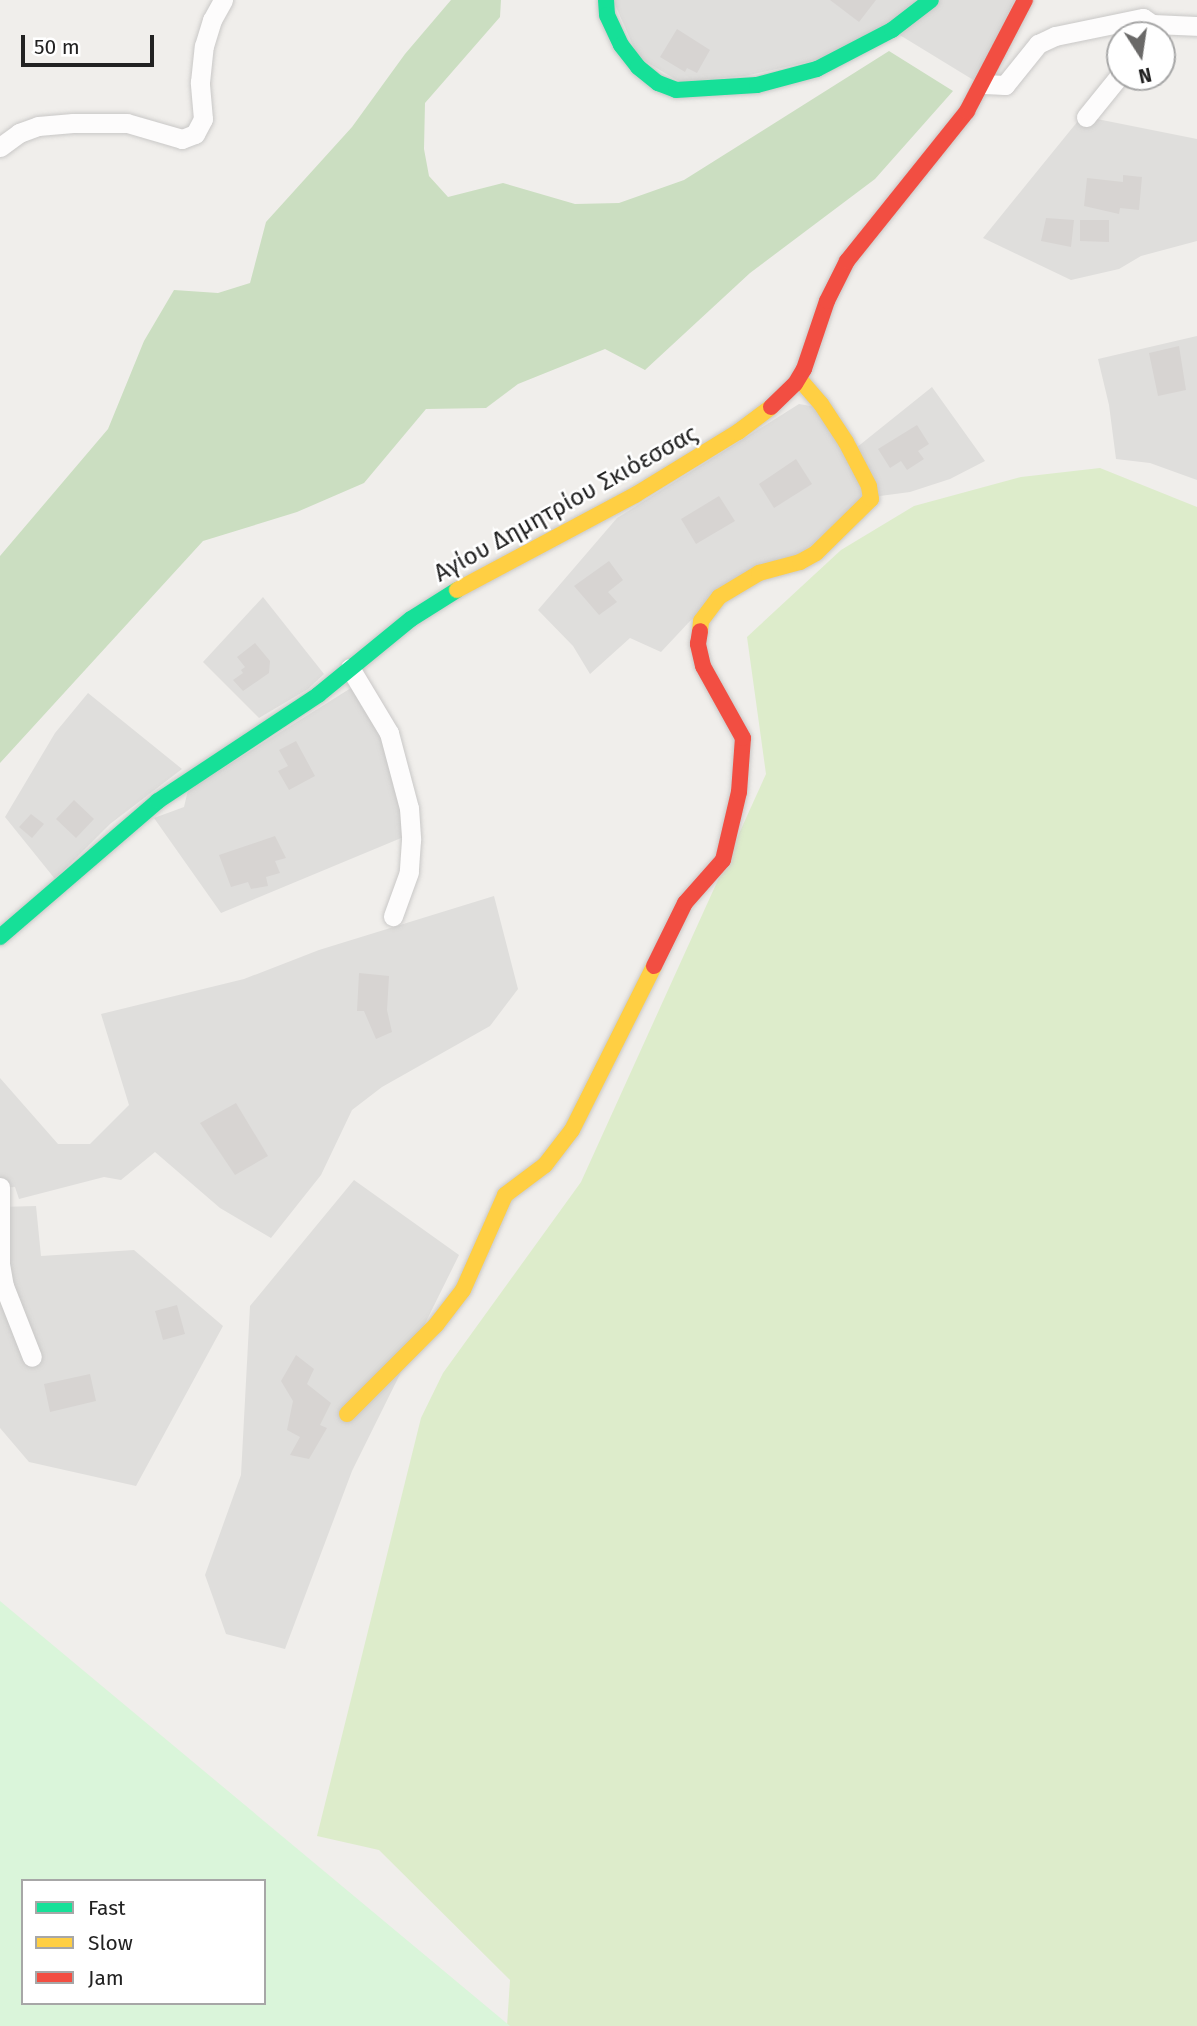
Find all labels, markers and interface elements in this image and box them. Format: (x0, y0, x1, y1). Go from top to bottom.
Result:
scale bar (24, 21, 158, 65)
north arrow (1106, 21, 1176, 91)
text: 50 m (34, 34, 80, 60)
text: N (1137, 63, 1154, 88)
street label: Αγίου Δημητρίου Σκιόεσσας (429, 419, 703, 589)
legend (21, 1879, 266, 2005)
text: Fast (88, 1895, 126, 1921)
text: Slow (88, 1930, 133, 1956)
text: Jam (88, 1965, 124, 1991)

